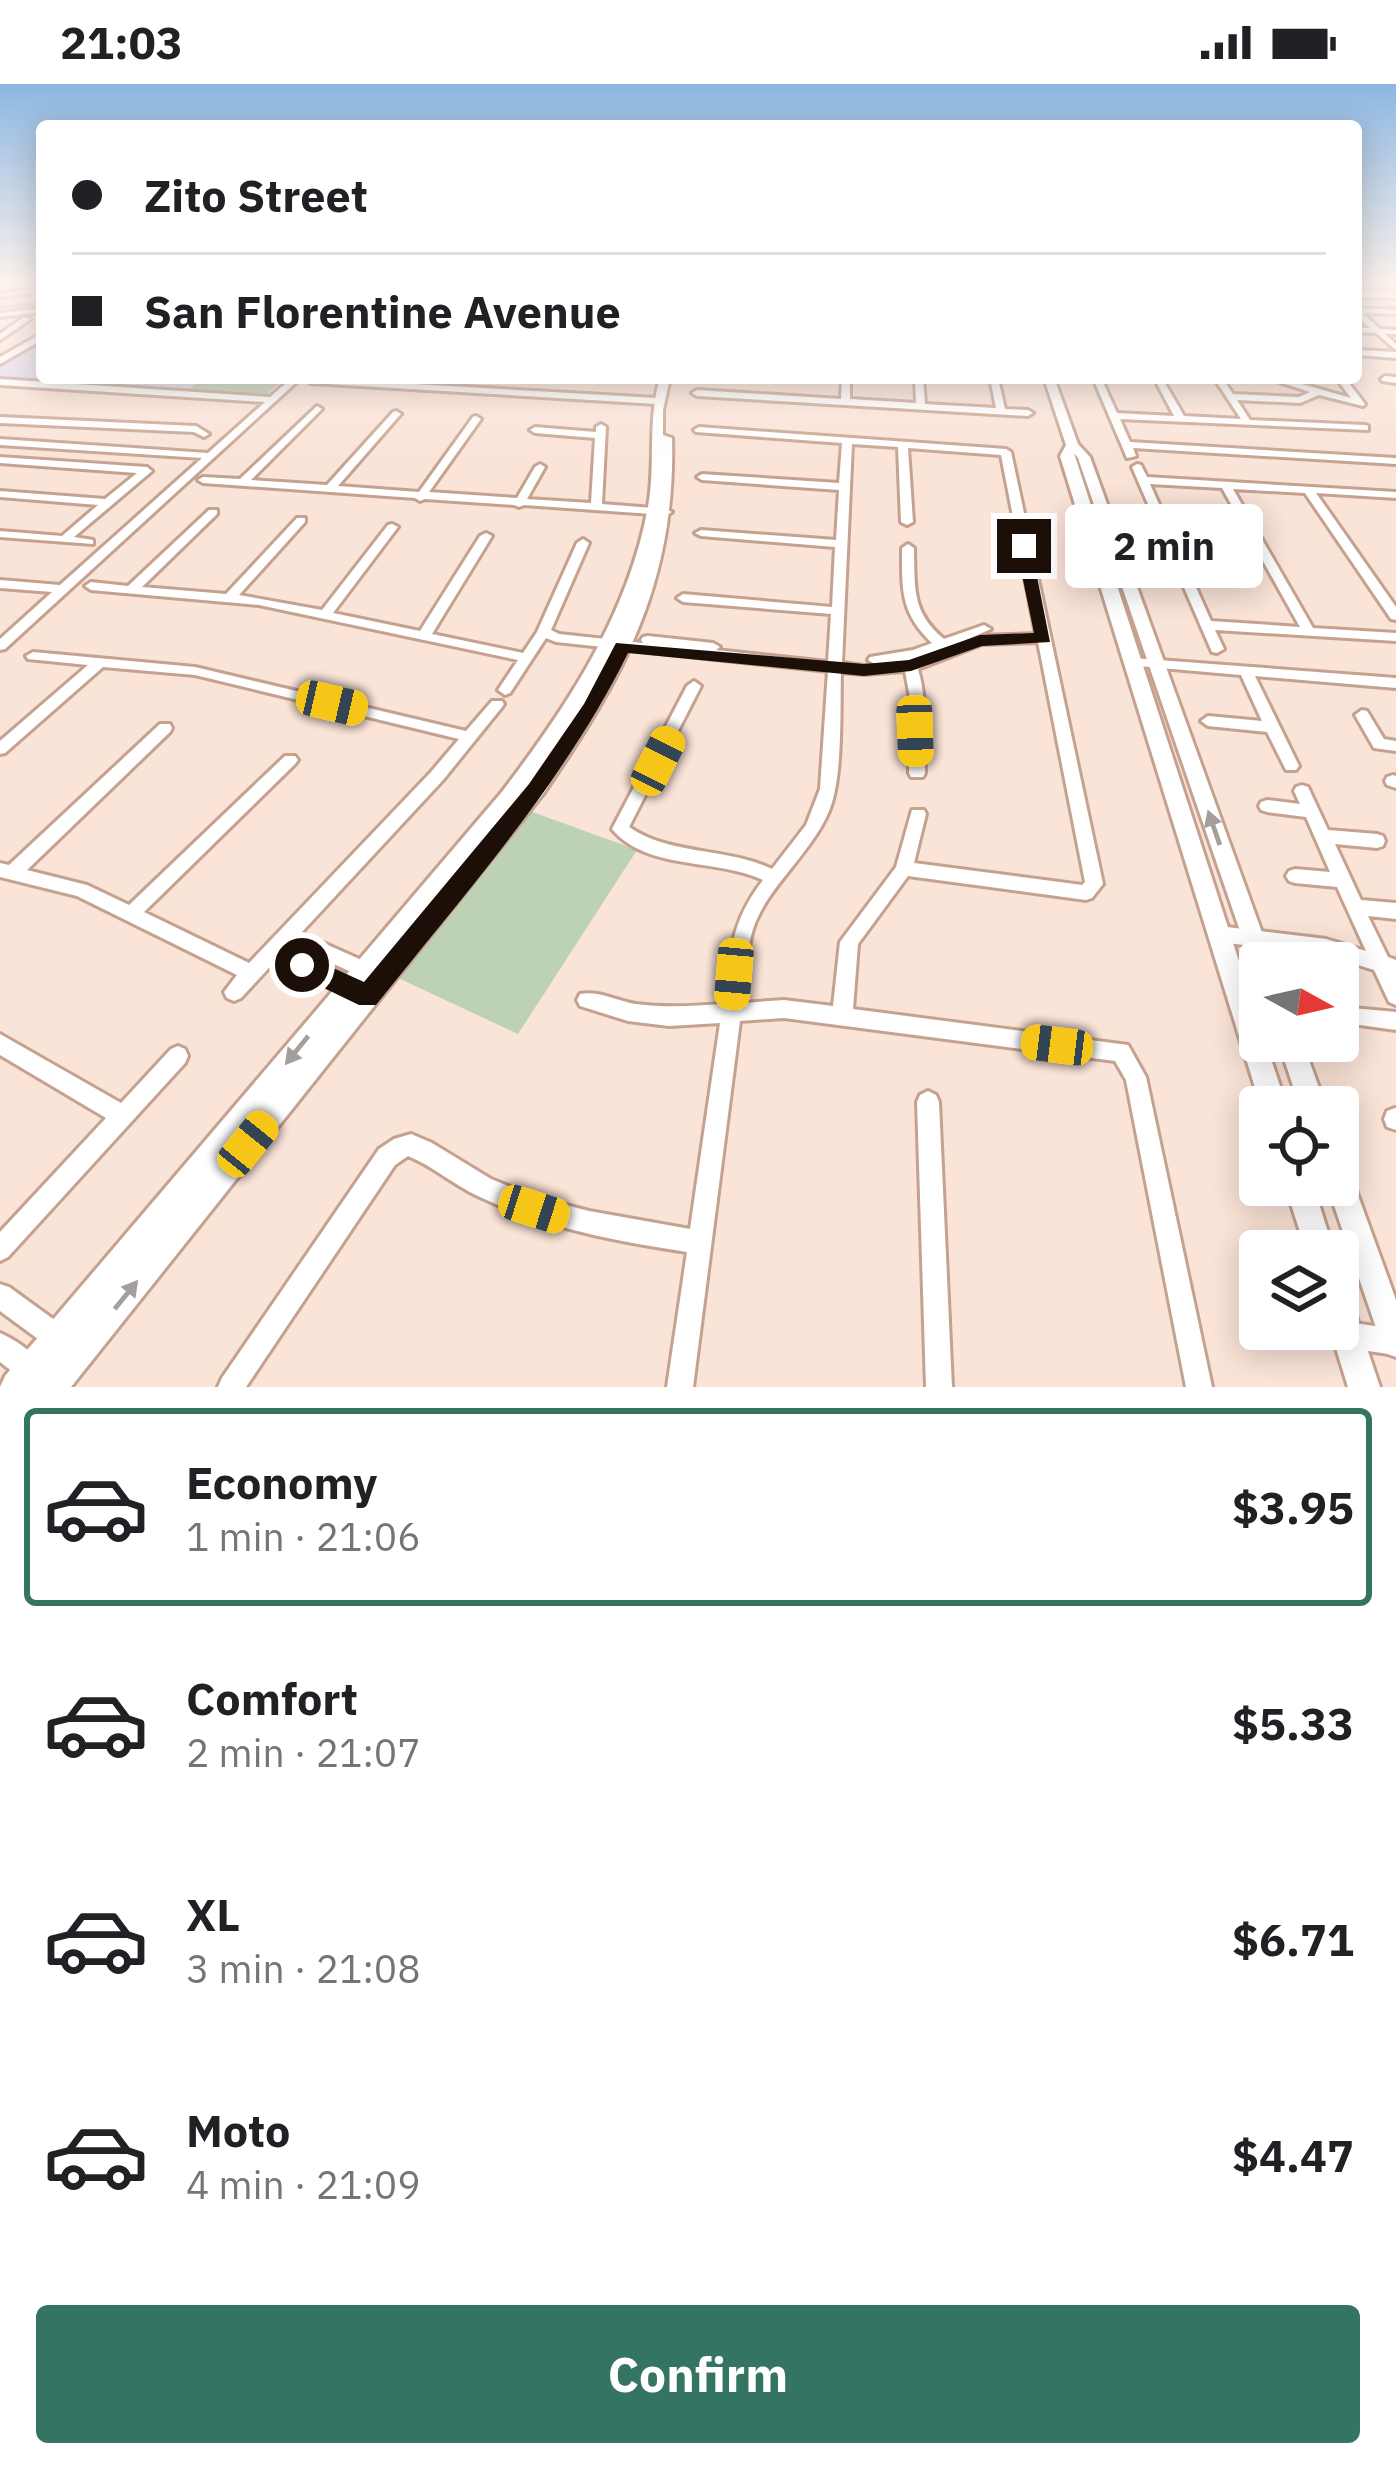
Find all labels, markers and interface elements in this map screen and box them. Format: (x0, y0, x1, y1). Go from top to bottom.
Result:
text: 21:03 (60, 13, 183, 71)
text: Zito Street (144, 166, 368, 224)
text: San Florentine Avenue (144, 282, 621, 340)
callout: 2 min (1066, 504, 1264, 588)
route end (997, 519, 1051, 573)
text: 2 min (1113, 520, 1215, 571)
car (293, 677, 371, 729)
car (896, 694, 934, 768)
car (626, 721, 690, 801)
one-way arrow (1204, 809, 1222, 845)
car (713, 937, 755, 1011)
route start (275, 938, 329, 992)
north arrow (1239, 942, 1359, 1062)
map controls (1239, 942, 1359, 1350)
car (1019, 1023, 1095, 1067)
one-way arrow (285, 1035, 311, 1066)
button: locate (1239, 1086, 1359, 1206)
car (211, 1105, 285, 1183)
car (494, 1181, 574, 1237)
button: layers (1239, 1230, 1359, 1350)
one-way arrow (112, 1280, 138, 1310)
icon: car (42, 1453, 150, 1561)
text: Economy (186, 1453, 377, 1511)
text: $3.95 (1232, 1478, 1354, 1536)
text: 1 min · 21:06 (186, 1511, 421, 1562)
icon: car (42, 1669, 150, 1777)
text: Comfort (186, 1669, 358, 1727)
text: $5.33 (1232, 1694, 1354, 1752)
text: 2 min · 21:07 (186, 1727, 421, 1778)
icon: car (42, 1885, 150, 1993)
text: XL (186, 1885, 240, 1943)
text: $6.71 (1232, 1910, 1354, 1968)
text: 3 min · 21:08 (186, 1943, 421, 1994)
icon: car (42, 2101, 150, 2209)
text: Moto (186, 2101, 290, 2159)
text: $4.47 (1232, 2126, 1354, 2184)
text: 4 min · 21:09 (186, 2159, 421, 2210)
button: Confirm (36, 2305, 1360, 2443)

